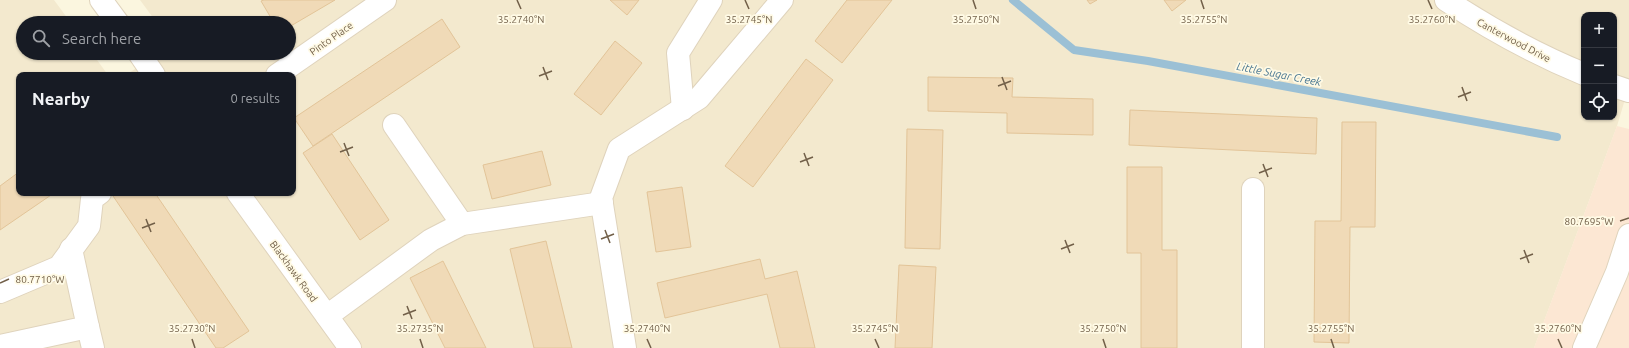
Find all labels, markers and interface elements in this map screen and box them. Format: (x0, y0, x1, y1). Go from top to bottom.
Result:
map controls (1581, 12, 1617, 120)
button: + (1581, 12, 1617, 48)
text: 35.2740°N (498, 14, 544, 25)
text: 35.2745°N (726, 14, 772, 25)
text: 35.2750°N (953, 14, 999, 25)
text: 35.2755°N (1181, 14, 1227, 25)
text: 35.2760°N (1409, 14, 1455, 25)
search box (16, 16, 296, 60)
street label: Canterwood Drive (1475, 16, 1552, 64)
street label: Pinto Place (308, 20, 355, 57)
icon: search (30, 27, 52, 49)
text: Search here (62, 30, 141, 47)
button: − (1581, 48, 1617, 84)
water label: Little Sugar Creek (1236, 60, 1323, 88)
button: locate (1581, 84, 1617, 120)
text: Nearby (32, 89, 90, 108)
text: 0 results (230, 91, 280, 105)
text: 80.7695°W (1565, 216, 1613, 227)
street label: Blackhawk Road (268, 239, 320, 304)
text: 80.7710°W (16, 274, 64, 285)
text: 35.2730°N (169, 323, 215, 334)
text: 35.2735°N (397, 323, 443, 334)
text: 35.2740°N (624, 323, 670, 334)
text: 35.2745°N (852, 323, 898, 334)
text: 35.2750°N (1080, 323, 1126, 334)
text: 35.2755°N (1308, 323, 1354, 334)
text: 35.2760°N (1535, 323, 1581, 334)

